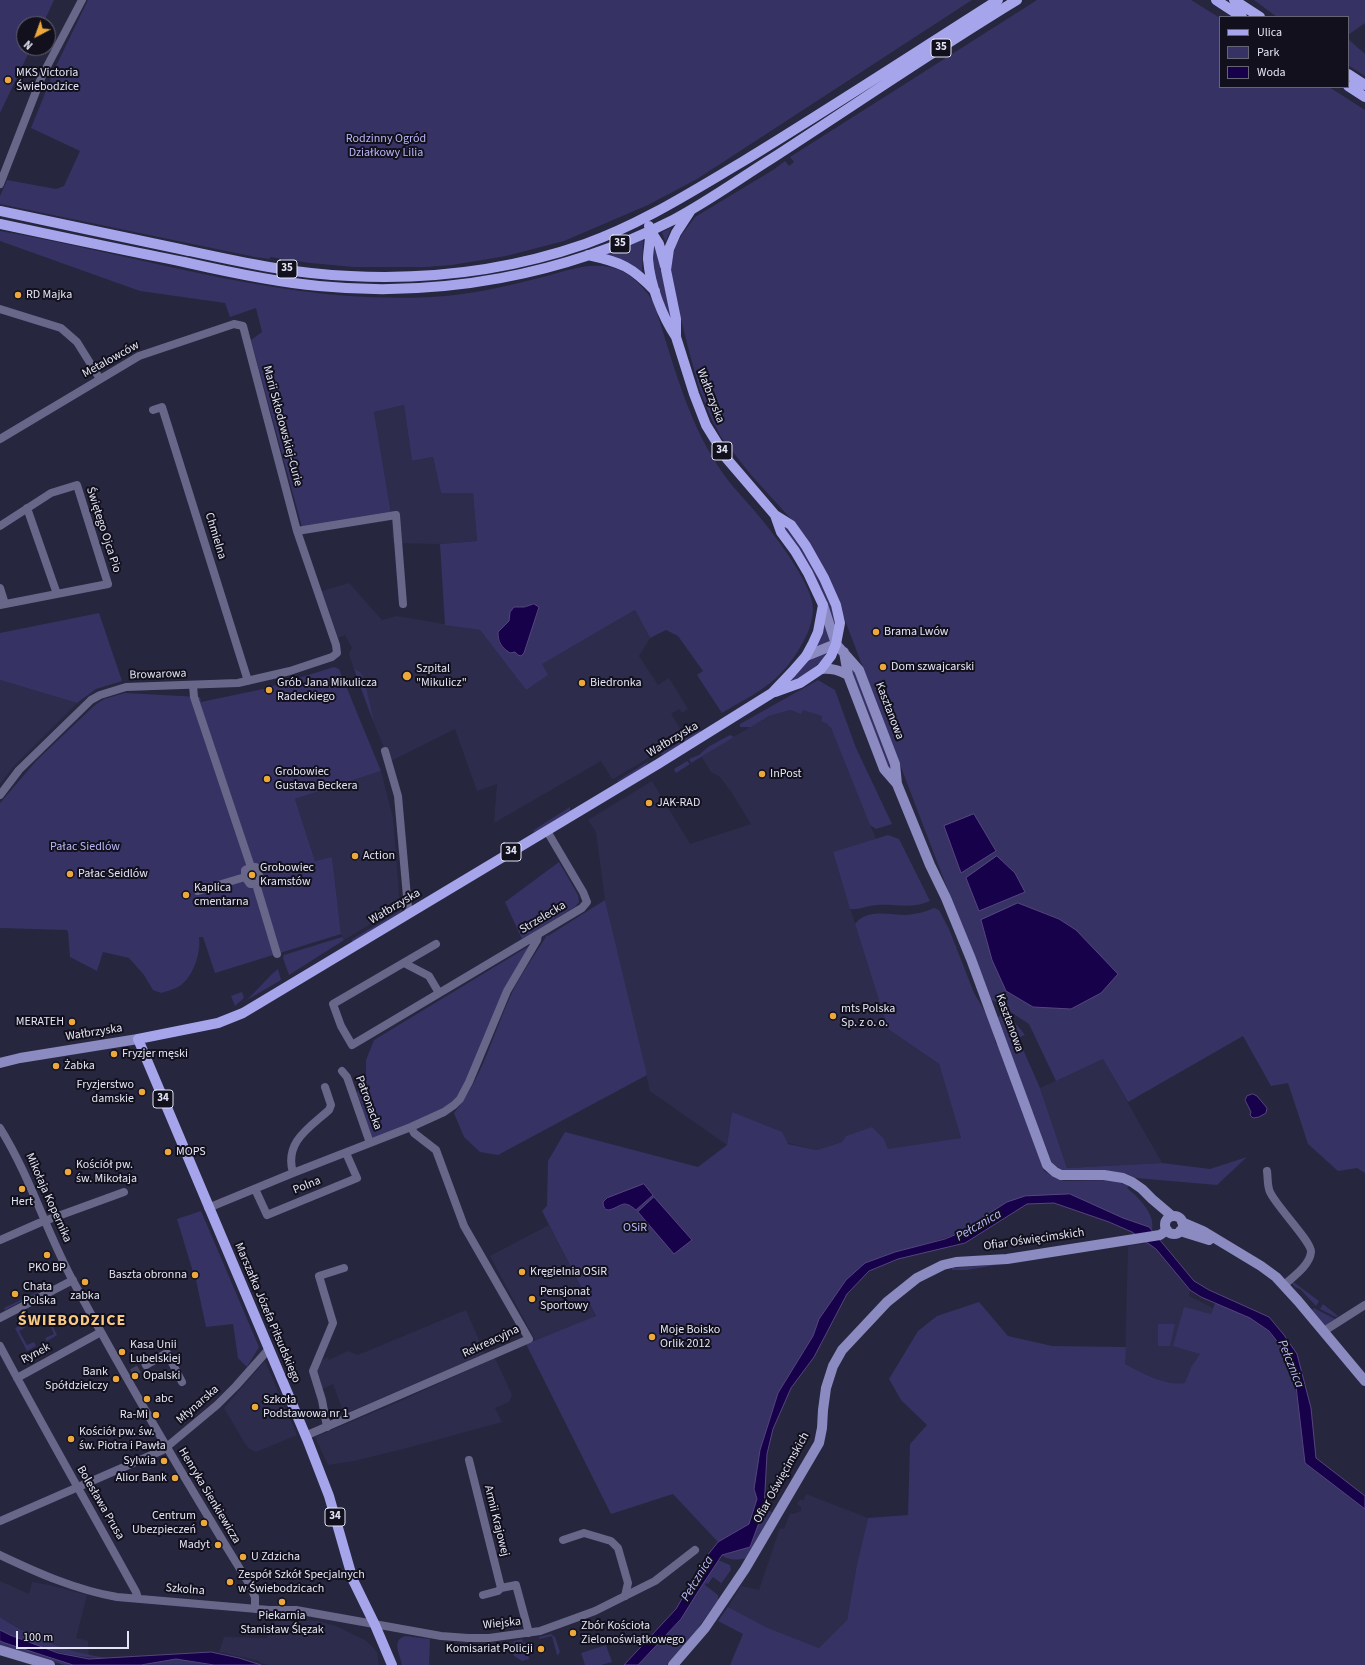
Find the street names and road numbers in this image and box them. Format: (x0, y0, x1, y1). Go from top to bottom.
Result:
road number: 35 (931, 39, 951, 57)
road number: 35 (610, 235, 630, 253)
road number: 35 (277, 260, 297, 278)
street label: Metalowców (80, 338, 142, 382)
street label: Marii Skłodowskiej-Curie (259, 364, 305, 488)
street label: Wałbrzyska (693, 367, 727, 425)
road number: 34 (712, 442, 732, 460)
street label: Świętego Ojca Pio (82, 485, 124, 575)
street label: Chmielna (201, 511, 229, 561)
street label: Browarowa (129, 667, 187, 683)
street label: Kasztanowa (871, 680, 907, 742)
street label: Wałbrzyska (645, 719, 701, 761)
road number: 34 (501, 843, 521, 861)
street label: Wałbrzyska (367, 886, 423, 928)
street label: Strzelecka (517, 899, 569, 937)
street label: Kasztanowa (992, 992, 1026, 1054)
street label: Wałbrzyska (65, 1021, 123, 1045)
street label: Patronacka (352, 1074, 384, 1132)
road number: 34 (153, 1090, 173, 1108)
street label: Mikołaja Kopernika (22, 1151, 74, 1245)
street label: Polna (291, 1174, 323, 1198)
street label: Ofiar Oświęcimskich (983, 1226, 1085, 1254)
street label: Marszałka Józefa Piłsudskiego (231, 1241, 303, 1385)
street label: Rekreacyjna (460, 1323, 522, 1361)
street label: Rynek (19, 1340, 53, 1368)
street label: Młynarska (174, 1383, 222, 1427)
street label: Ofiar Oświęcimskich (751, 1430, 813, 1526)
street label: Henryka Sienkiewicza (175, 1445, 243, 1547)
street label: Bolesława Prusa (73, 1464, 127, 1542)
street label: Armii Krajowej (480, 1484, 512, 1558)
road number: 34 (325, 1508, 345, 1526)
street label: Szkolna (165, 1581, 205, 1599)
street label: Wiejska (482, 1615, 522, 1633)

